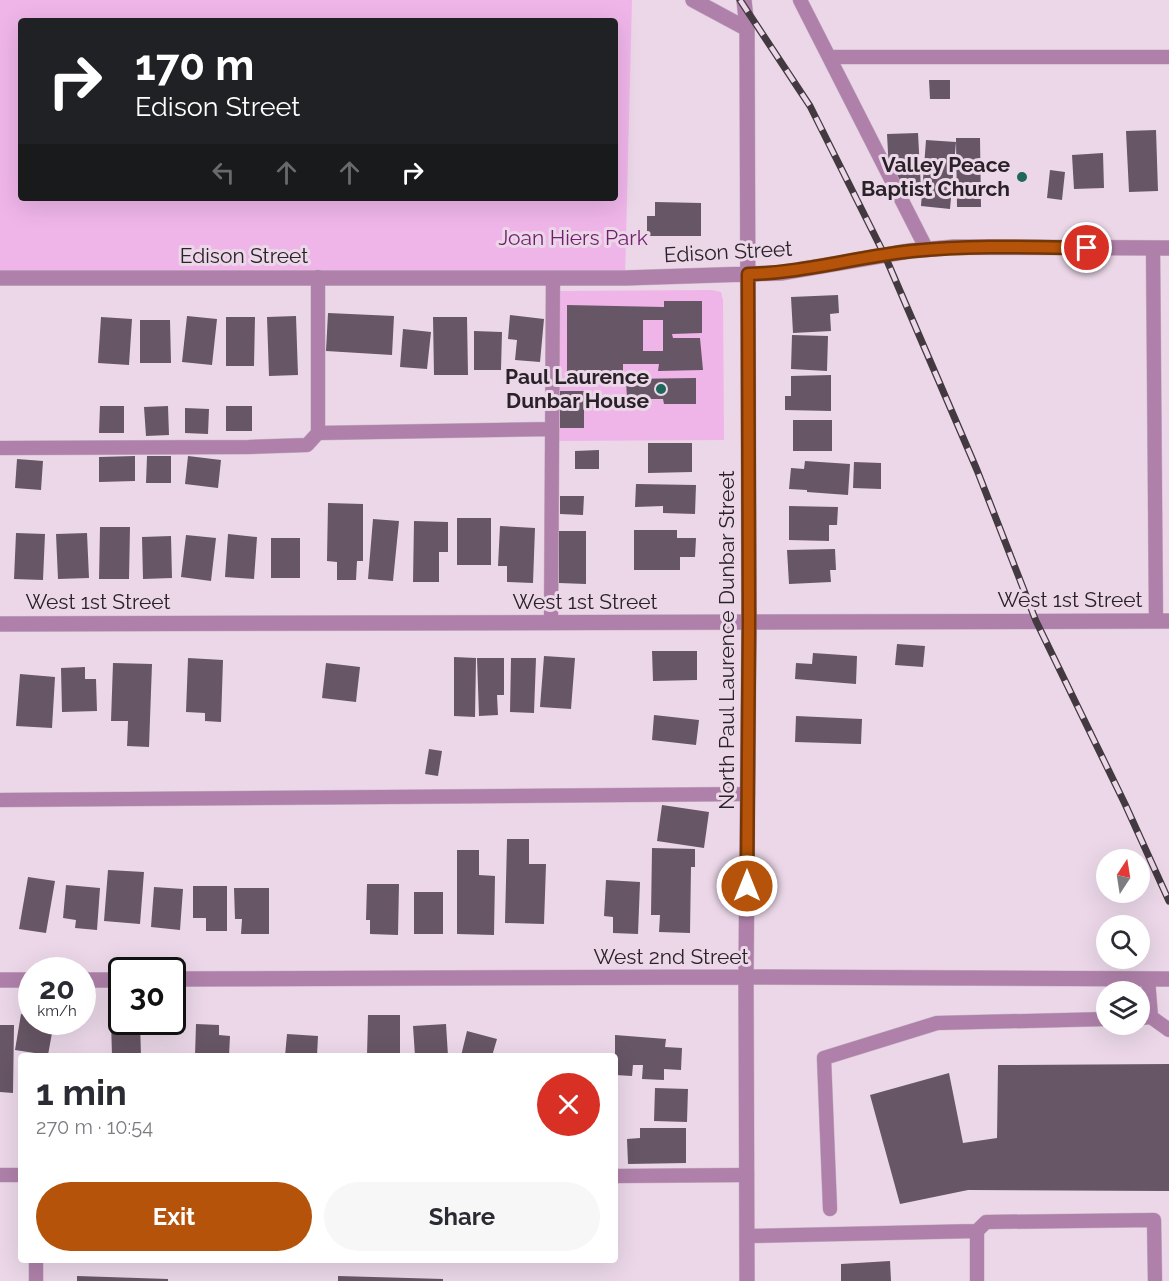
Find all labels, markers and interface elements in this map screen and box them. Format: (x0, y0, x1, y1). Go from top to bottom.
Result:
text: 170 m (135, 41, 254, 90)
icon: right (36, 42, 114, 120)
text: Edison Street (135, 91, 300, 122)
place label: Valley Peace Baptist Church (861, 152, 1010, 201)
icon: left (207, 156, 240, 189)
icon: ahead (270, 156, 303, 189)
icon: ahead (333, 156, 366, 189)
icon: right (396, 156, 429, 189)
marker: Valley Peace Baptist Church (1015, 170, 1029, 184)
pin (1061, 222, 1112, 273)
park label: Joan Hiers Park (498, 225, 648, 250)
icon: arrive (1070, 231, 1103, 264)
street label: Edison Street (663, 236, 793, 267)
street label: Edison Street (180, 243, 308, 268)
place label: Paul Laurence Dunbar House (505, 364, 649, 413)
marker: Paul Laurence Dunbar House (654, 382, 668, 396)
street label: North Paul Laurence Dunbar Street (714, 470, 739, 810)
street label: West 1st Street (997, 587, 1143, 612)
street label: West 1st Street (25, 589, 171, 614)
street label: West 1st Street (512, 589, 658, 614)
north arrow (1096, 849, 1150, 903)
map controls (1096, 849, 1150, 1035)
position arrow (715, 854, 779, 918)
button: search (1096, 915, 1150, 969)
street label: West 2nd Street (593, 944, 749, 969)
speed limit sign: 30 (108, 957, 186, 1035)
text: 20 (39, 971, 75, 1006)
button: layers (1096, 981, 1150, 1035)
text: km/h (37, 1002, 77, 1020)
text: 1 min (36, 1071, 127, 1113)
button: close (537, 1073, 600, 1136)
text: 270 m · 10:54 (36, 1115, 153, 1139)
button: Exit (36, 1182, 312, 1251)
button: Share (324, 1182, 600, 1251)

